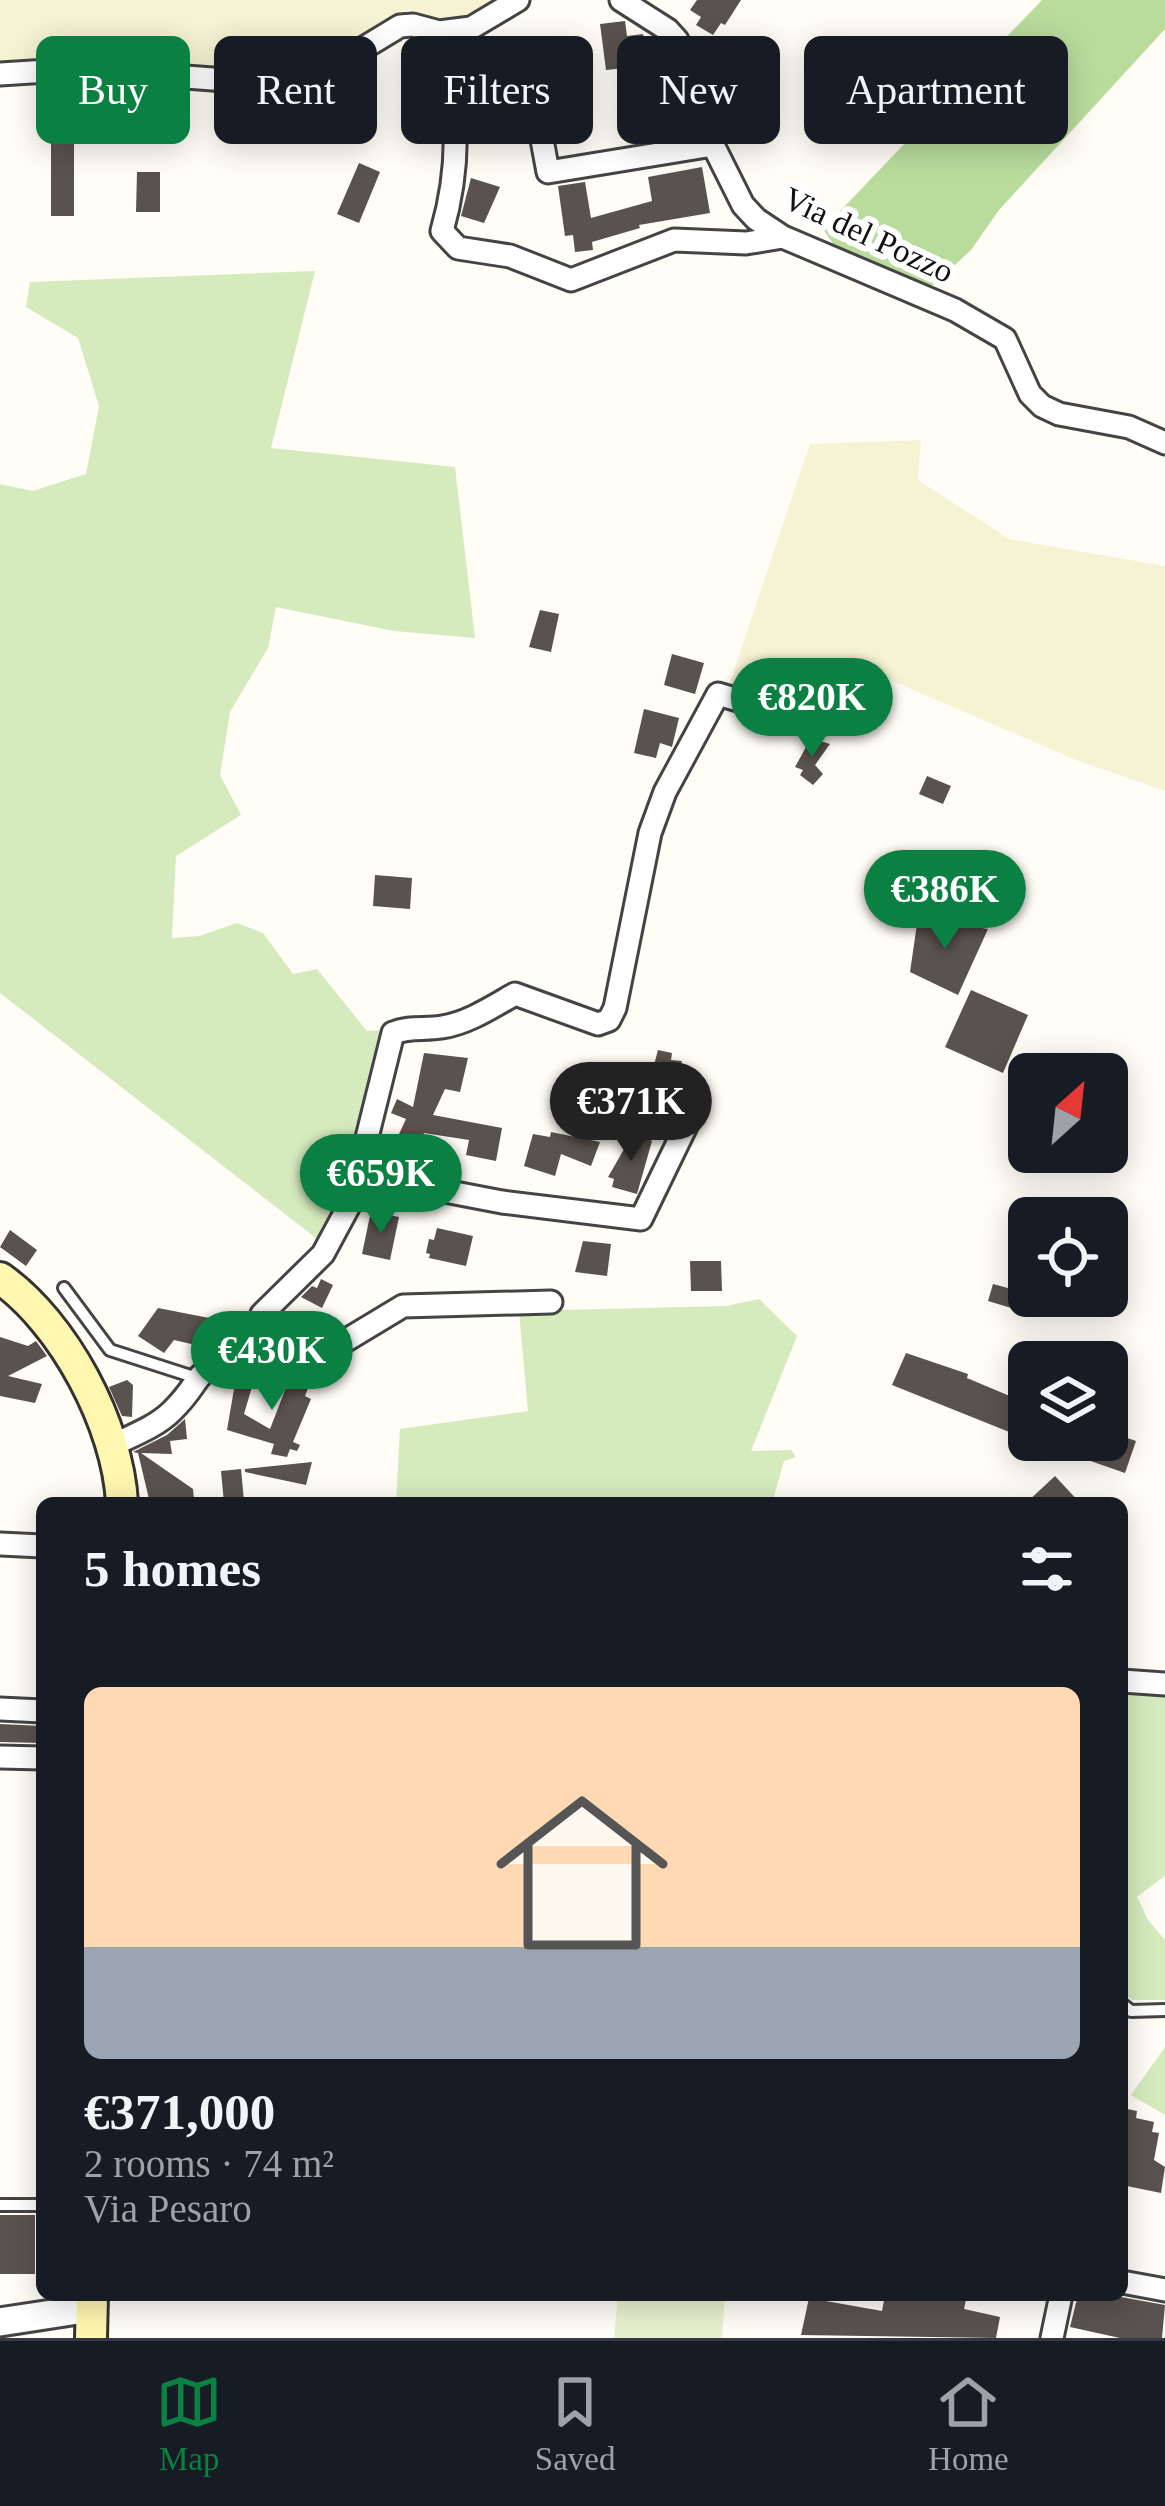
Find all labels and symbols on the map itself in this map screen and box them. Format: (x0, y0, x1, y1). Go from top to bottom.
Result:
street label: Via del Pozzo (778, 180, 959, 290)
pin: €820K (728, 658, 896, 760)
pin: €386K (861, 850, 1029, 952)
north arrow (1008, 1053, 1128, 1173)
pin: €371K (547, 1062, 715, 1164)
pin: €659K (297, 1134, 465, 1236)
pin: €430K (188, 1311, 356, 1413)

